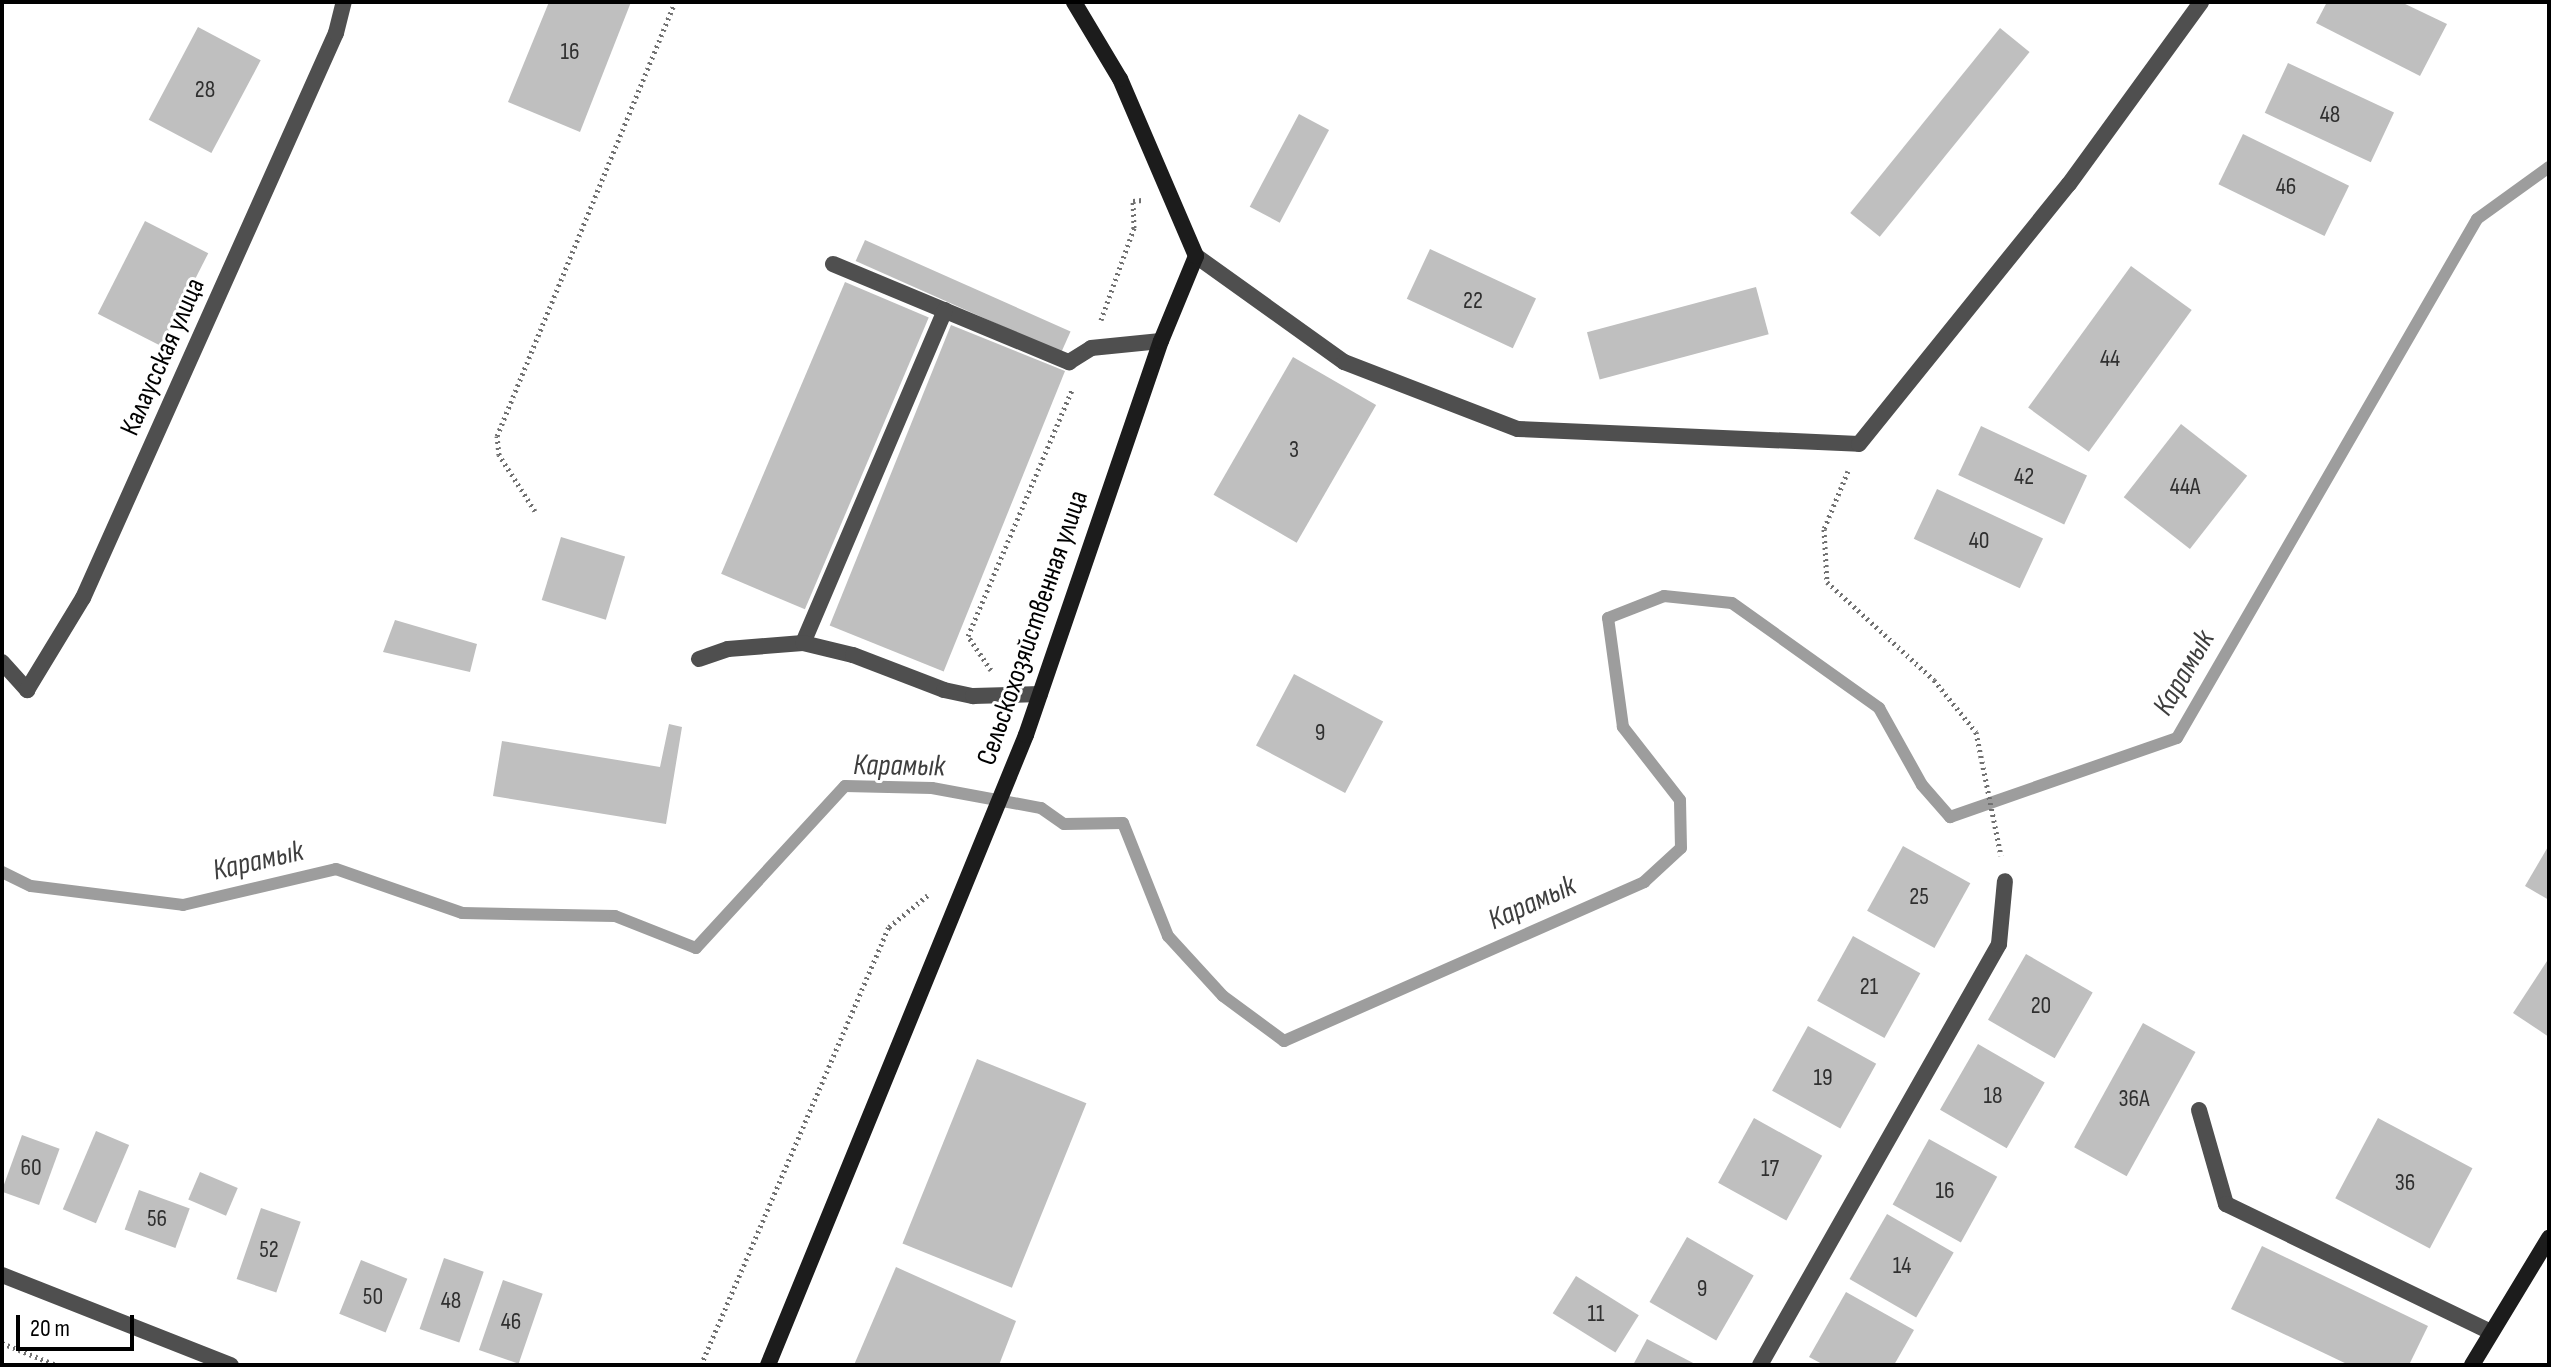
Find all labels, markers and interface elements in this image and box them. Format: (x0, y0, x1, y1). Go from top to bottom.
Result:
house number: 16 (561, 38, 579, 66)
house number: 28 (195, 76, 215, 104)
house number: 48 (2320, 101, 2340, 129)
house number: 46 (2276, 173, 2296, 201)
street label: Калаусская улица (113, 273, 213, 441)
house number: 22 (1463, 287, 1483, 315)
house number: 44 (2100, 345, 2120, 373)
house number: 3 (1289, 436, 1299, 464)
house number: 42 (2014, 463, 2034, 491)
house number: 44А (2170, 473, 2200, 501)
street label: Сельскохозяйственная улица (970, 486, 1096, 770)
house number: 40 (1969, 527, 1989, 555)
water label: Карамык (2145, 624, 2223, 722)
house number: 9 (1315, 719, 1325, 747)
water label: Карамык (853, 747, 945, 785)
water label: Карамык (209, 833, 307, 889)
water label: Карамык (1483, 868, 1581, 938)
house number: 25 (1909, 883, 1929, 911)
house number: 21 (1860, 973, 1878, 1001)
house number: 20 (2031, 992, 2051, 1020)
house number: 19 (1813, 1064, 1833, 1092)
house number: 18 (1984, 1082, 2002, 1110)
house number: 36А (2119, 1085, 2149, 1113)
house number: 60 (20, 1154, 42, 1182)
house number: 17 (1761, 1155, 1779, 1183)
house number: 36 (2395, 1169, 2415, 1197)
house number: 16 (1936, 1177, 1954, 1205)
house number: 56 (147, 1205, 167, 1233)
house number: 52 (259, 1236, 279, 1264)
house number: 14 (1893, 1252, 1911, 1280)
house number: 9 (1697, 1275, 1707, 1303)
house number: 50 (363, 1283, 383, 1311)
house number: 48 (441, 1287, 461, 1315)
scale bar (20, 1299, 138, 1349)
house number: 11 (1588, 1300, 1604, 1328)
house number: 46 (501, 1308, 521, 1336)
text: 20 m (30, 1314, 70, 1343)

